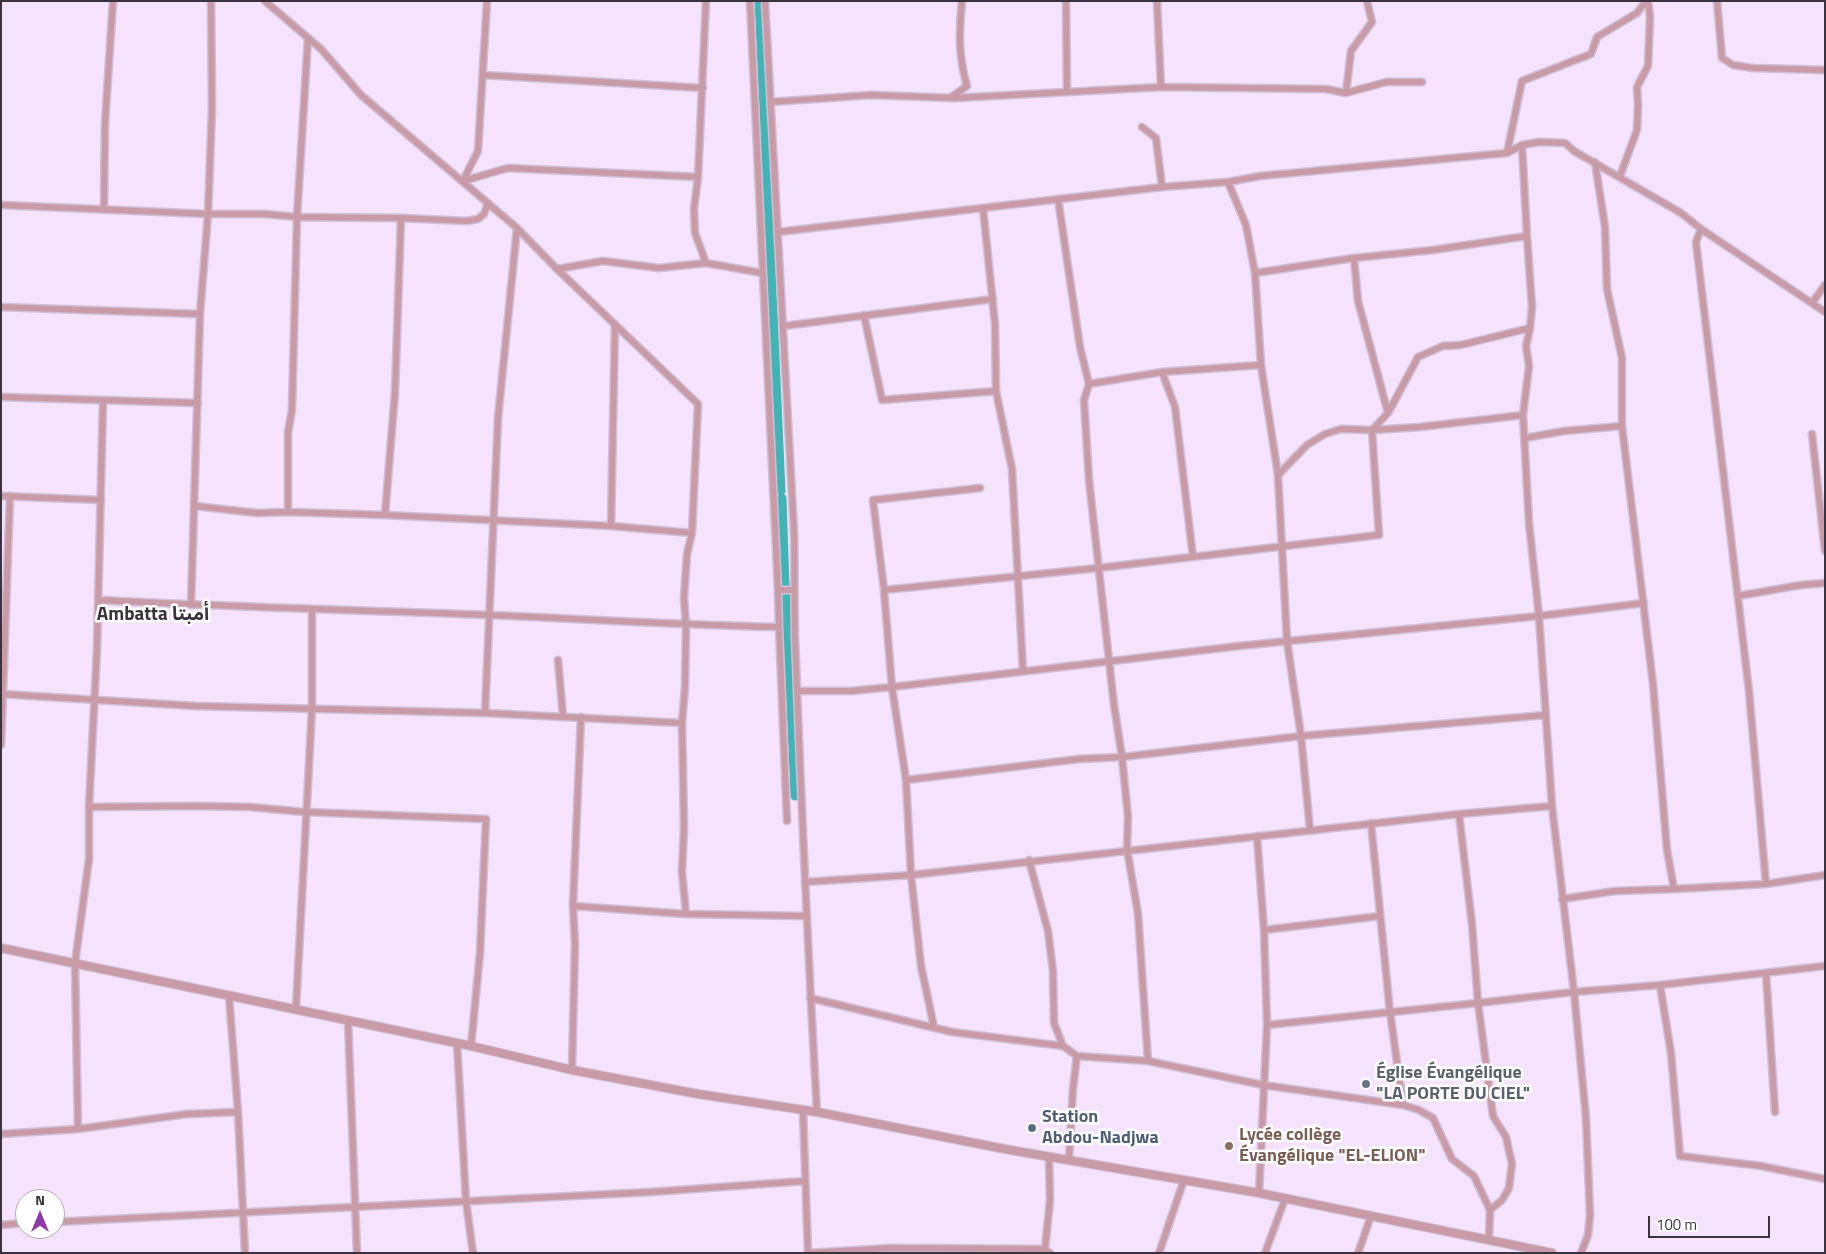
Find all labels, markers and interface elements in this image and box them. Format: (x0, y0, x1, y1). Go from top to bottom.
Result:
district label: Ambatta أمبتا (97, 604, 209, 626)
place label: Église Évangélique "LA PORTE DU CIEL" (1376, 1063, 1530, 1106)
marker: Église Évangélique "LA PORTE DU CIEL" (1360, 1078, 1372, 1090)
place label: Station Abdou-Nadjwa (1042, 1107, 1159, 1150)
marker: Station Abdou-Nadjwa (1026, 1122, 1038, 1134)
place label: Lycée collège Évangélique "EL-ELION" (1239, 1125, 1426, 1168)
marker: Lycée collège Évangélique "EL-ELION" (1223, 1140, 1235, 1152)
north arrow (15, 1189, 65, 1239)
text: N (35, 1189, 45, 1210)
scale bar (1651, 1206, 1774, 1238)
text: 100 m (1656, 1213, 1697, 1236)

